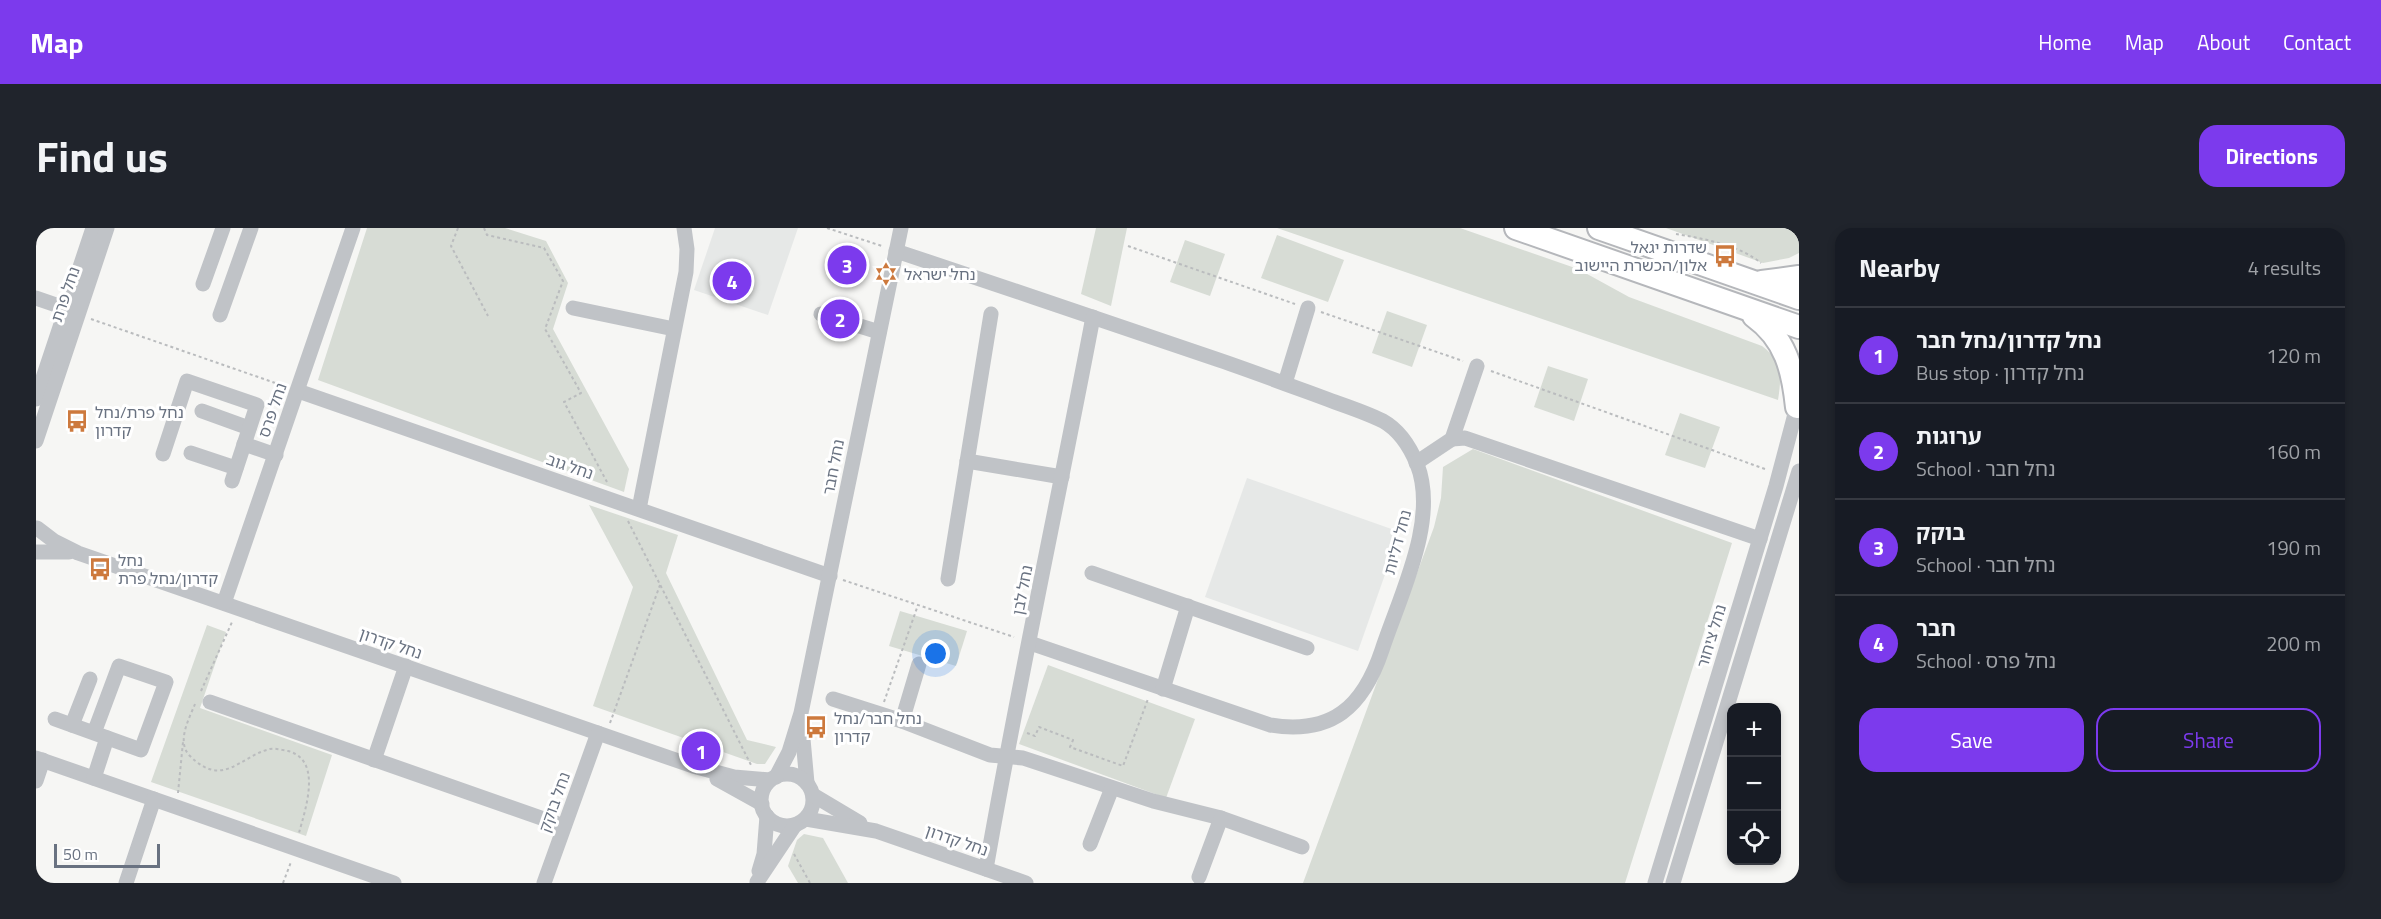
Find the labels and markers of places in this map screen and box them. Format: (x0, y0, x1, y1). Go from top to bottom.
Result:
place label: שדרות יגאל אלון/הכשרת היישוב (1575, 235, 1707, 277)
pin: 3 (828, 243, 866, 288)
bus stop icon: שדרות יגאל אלון/הכשרת היישוב (1712, 243, 1738, 269)
pin: 4 (712, 259, 752, 304)
synagogue icon: נחל ישראל (873, 261, 899, 287)
place label: נחל ישראל (904, 262, 976, 286)
pin: 2 (820, 296, 860, 341)
place label: נחל פרת/נחל קדרון (95, 400, 184, 442)
bus stop icon: נחל פרת/נחל קדרון (64, 408, 90, 434)
place label: נחל קדרון/נחל פרת (118, 548, 218, 590)
bus stop icon: נחל קדרון/נחל פרת (87, 556, 113, 582)
place label: נחל חבר/נחל קדרון (834, 706, 922, 748)
bus stop icon: נחל חבר/נחל קדרון (803, 714, 829, 740)
pin: 1 (682, 728, 720, 774)

